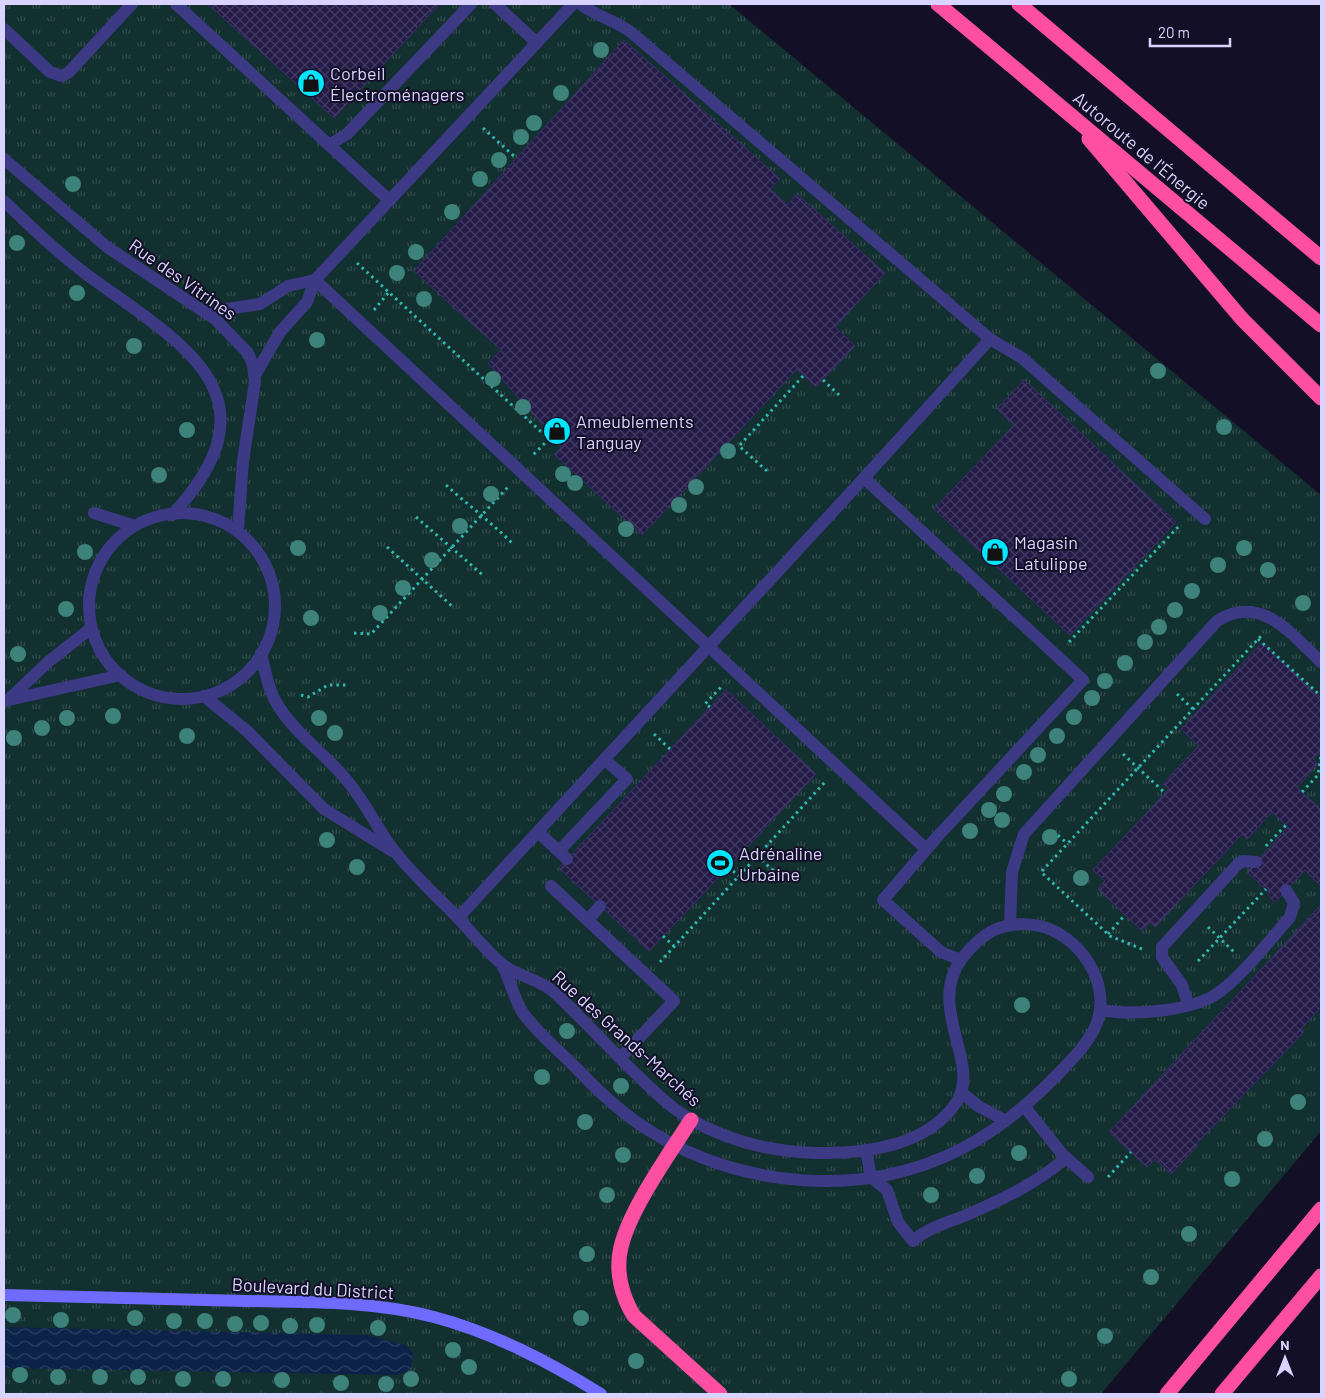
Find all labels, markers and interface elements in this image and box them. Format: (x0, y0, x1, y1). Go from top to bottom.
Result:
scale bar (1150, 15, 1230, 47)
text: 20 m (1158, 23, 1190, 41)
place label: Corbeil Électroménagers (330, 62, 464, 105)
shop icon: Corbeil Électroménagers (296, 68, 326, 98)
street label: Autoroute de l'Énergie (1069, 86, 1215, 214)
street label: Rue des Vitrines (125, 234, 241, 324)
place label: Ameublements Tanguay (576, 410, 694, 453)
shop icon: Ameublements Tanguay (542, 416, 572, 446)
place label: Magasin Latulippe (1014, 531, 1088, 574)
shop icon: Magasin Latulippe (980, 537, 1010, 567)
place label: Adrénaline Urbaine (739, 842, 822, 885)
sports icon: Adrénaline Urbaine (705, 848, 735, 878)
street label: Rue des Grands-Marchés (548, 965, 706, 1111)
street label: Boulevard du District (231, 1273, 395, 1303)
north arrow (1260, 1333, 1310, 1383)
text: N (1280, 1336, 1290, 1353)

